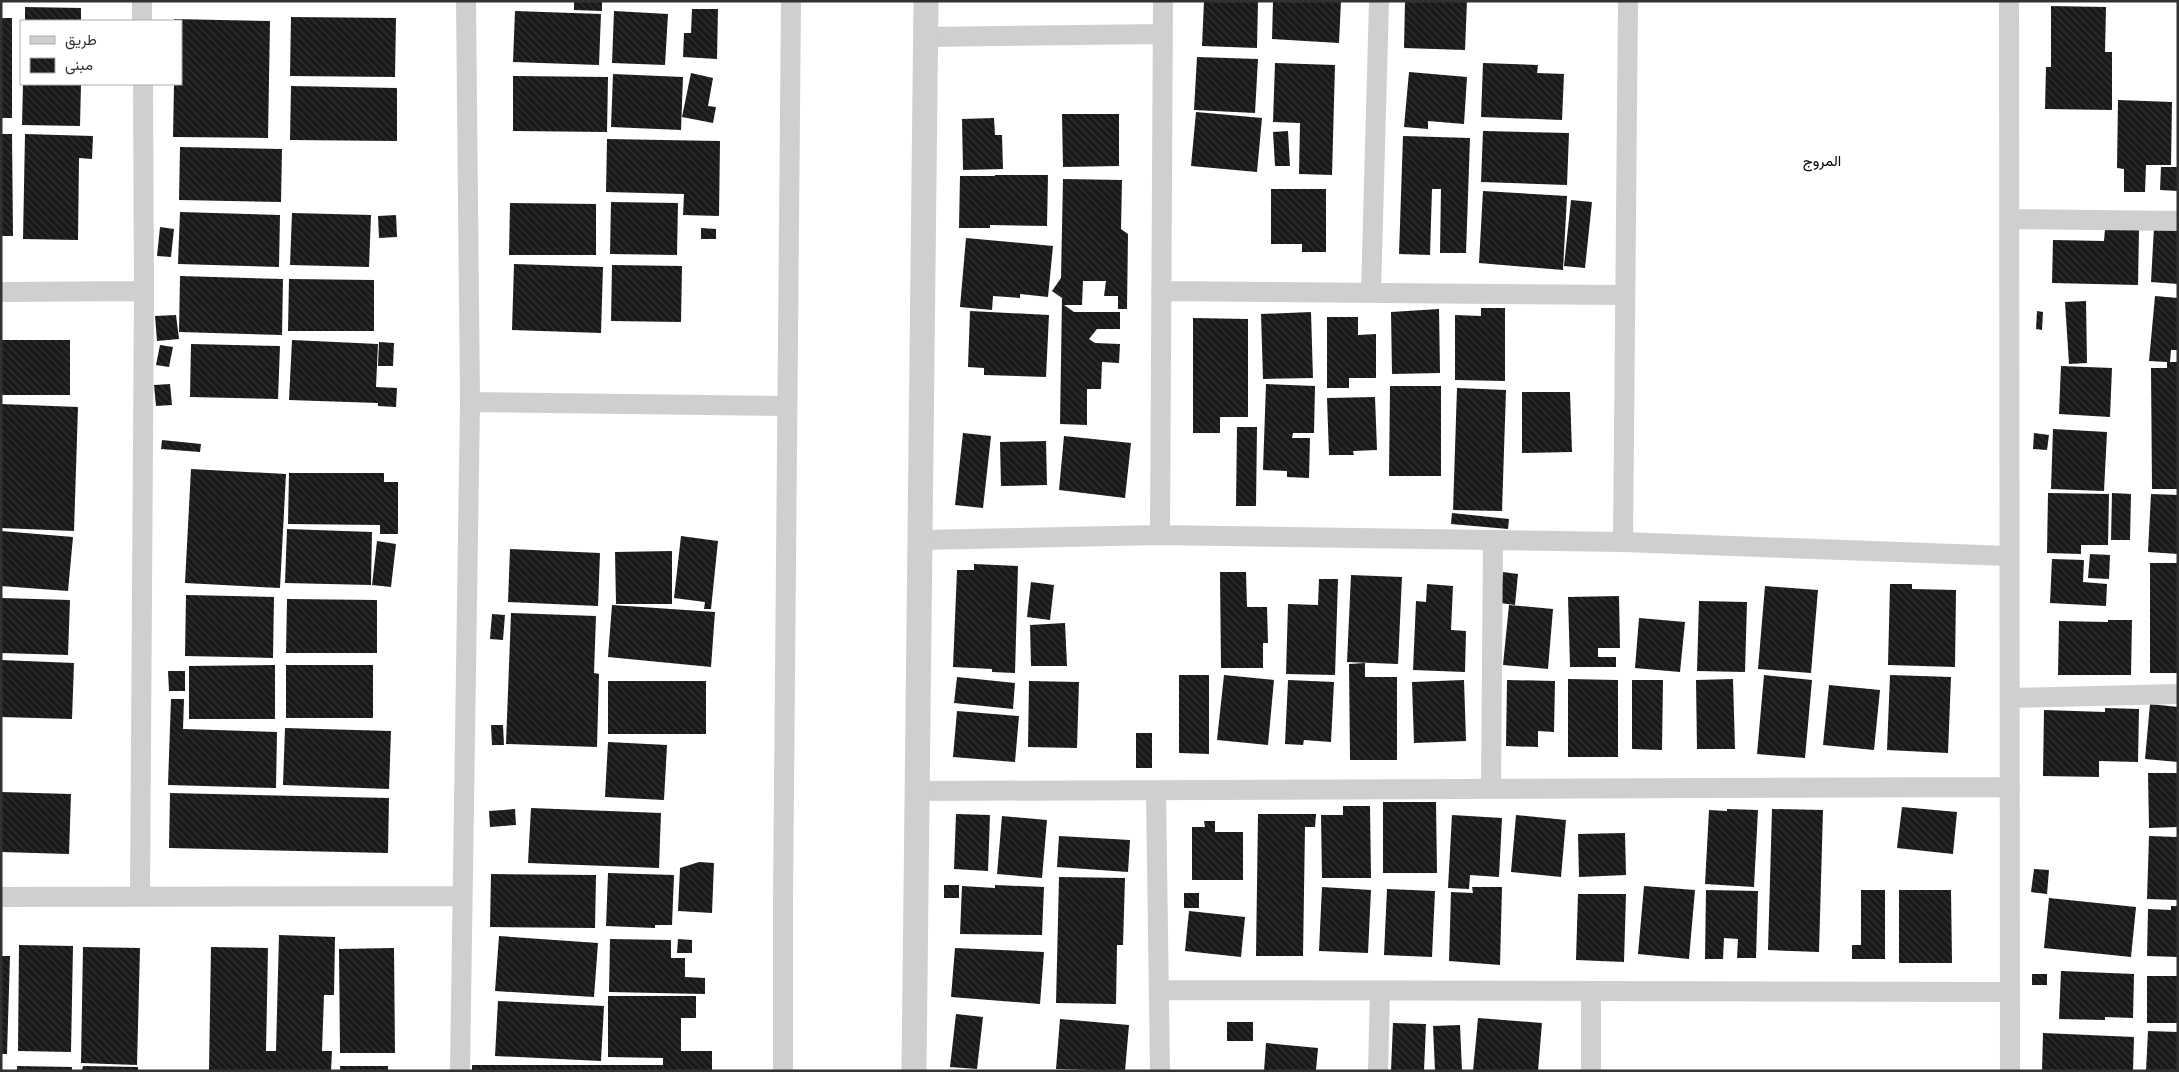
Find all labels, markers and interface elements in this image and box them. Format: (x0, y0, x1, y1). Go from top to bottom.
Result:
legend (20, 20, 182, 85)
text: طريق (65, 31, 97, 50)
text: مبنى (65, 56, 93, 75)
district label: المروج (1803, 152, 1841, 172)

